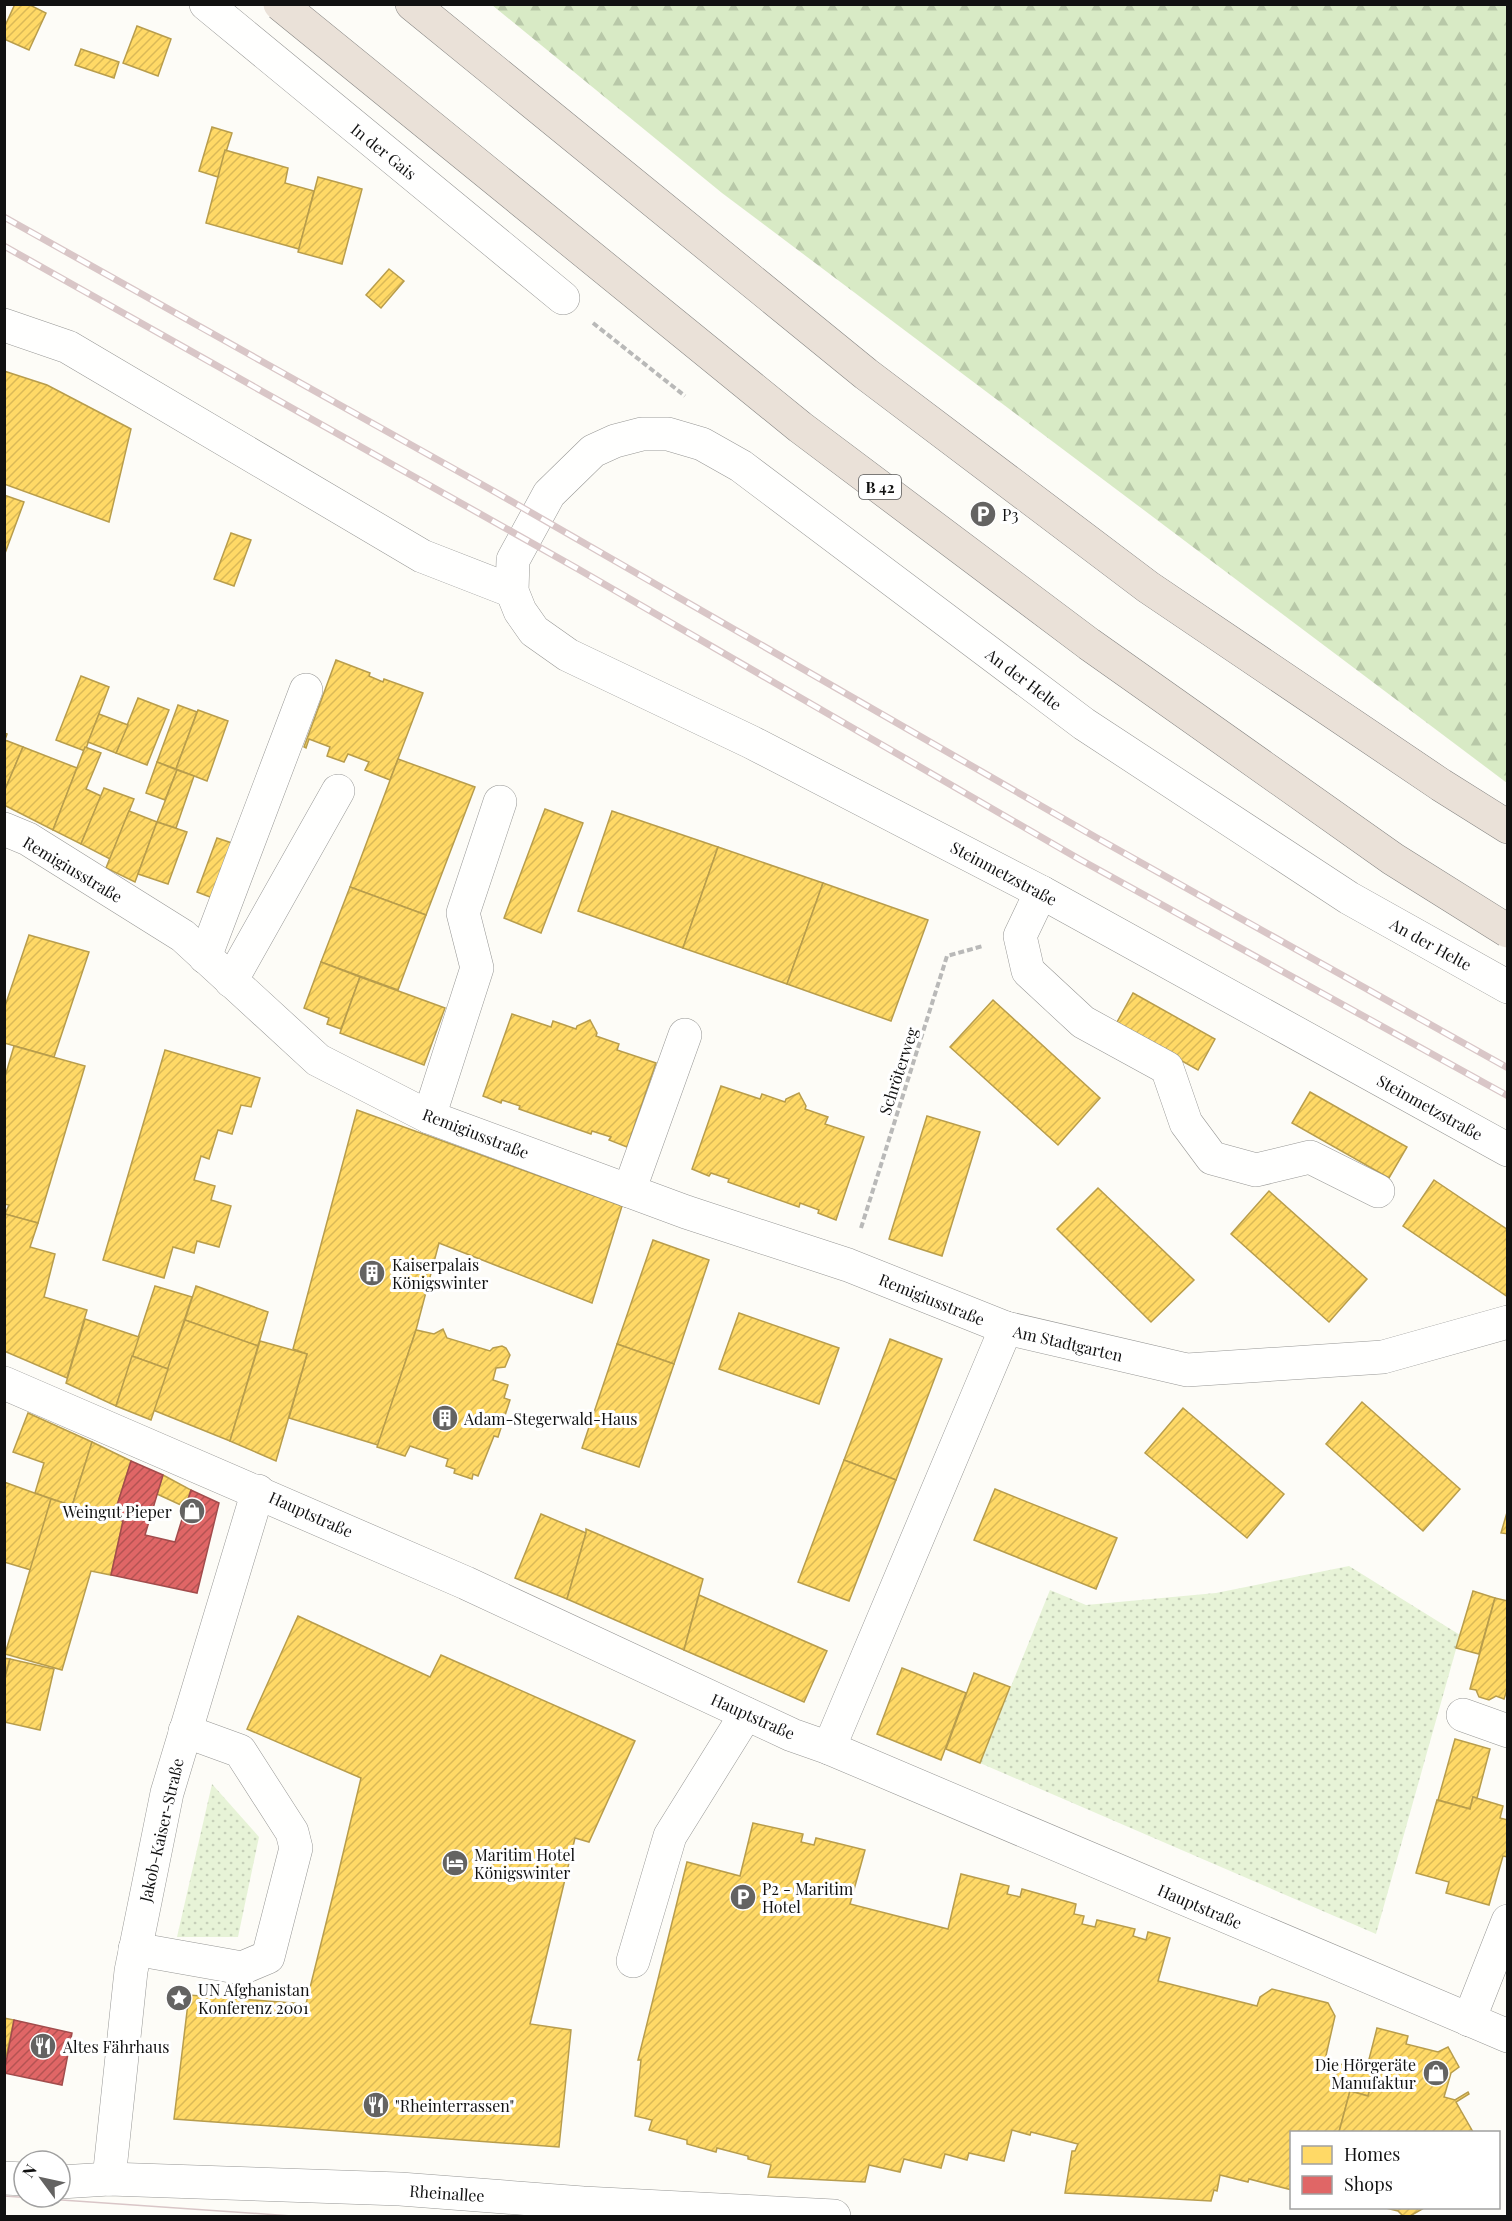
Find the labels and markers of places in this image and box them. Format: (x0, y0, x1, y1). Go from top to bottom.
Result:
parking icon: P3 (968, 499, 998, 529)
place label: P3 (1002, 504, 1019, 525)
place label: Kaiserpalais Königswinter (392, 1254, 488, 1293)
building icon: Kaiserpalais Königswinter (357, 1258, 387, 1288)
building icon: Adam-Stegerwald-Haus (430, 1403, 460, 1433)
place label: Adam-Stegerwald-Haus (463, 1408, 637, 1429)
shop icon: Weingut Pieper (177, 1496, 207, 1526)
place label: Weingut Pieper (62, 1501, 172, 1522)
place label: Maritim Hotel Königswinter (474, 1844, 576, 1883)
hotel icon: Maritim Hotel Königswinter (440, 1848, 470, 1878)
place label: P2 - Maritim Hotel (762, 1878, 853, 1917)
parking icon: P2 - Maritim Hotel (728, 1882, 758, 1912)
place label: UN Afghanistan Konferenz 2001 (198, 1979, 310, 2018)
place icon: UN Afghanistan Konferenz 2001 (164, 1983, 194, 2013)
restaurant icon: Altes Fährhaus (28, 2031, 58, 2061)
place label: Altes Fährhaus (62, 2036, 169, 2057)
place label: Die Hörgeräte Manufaktur (1315, 2054, 1416, 2093)
shop icon: Die Hörgeräte Manufaktur (1421, 2058, 1451, 2088)
restaurant icon: "Rheinterrassen" (361, 2090, 391, 2120)
place label: "Rheinterrassen" (395, 2095, 514, 2116)

